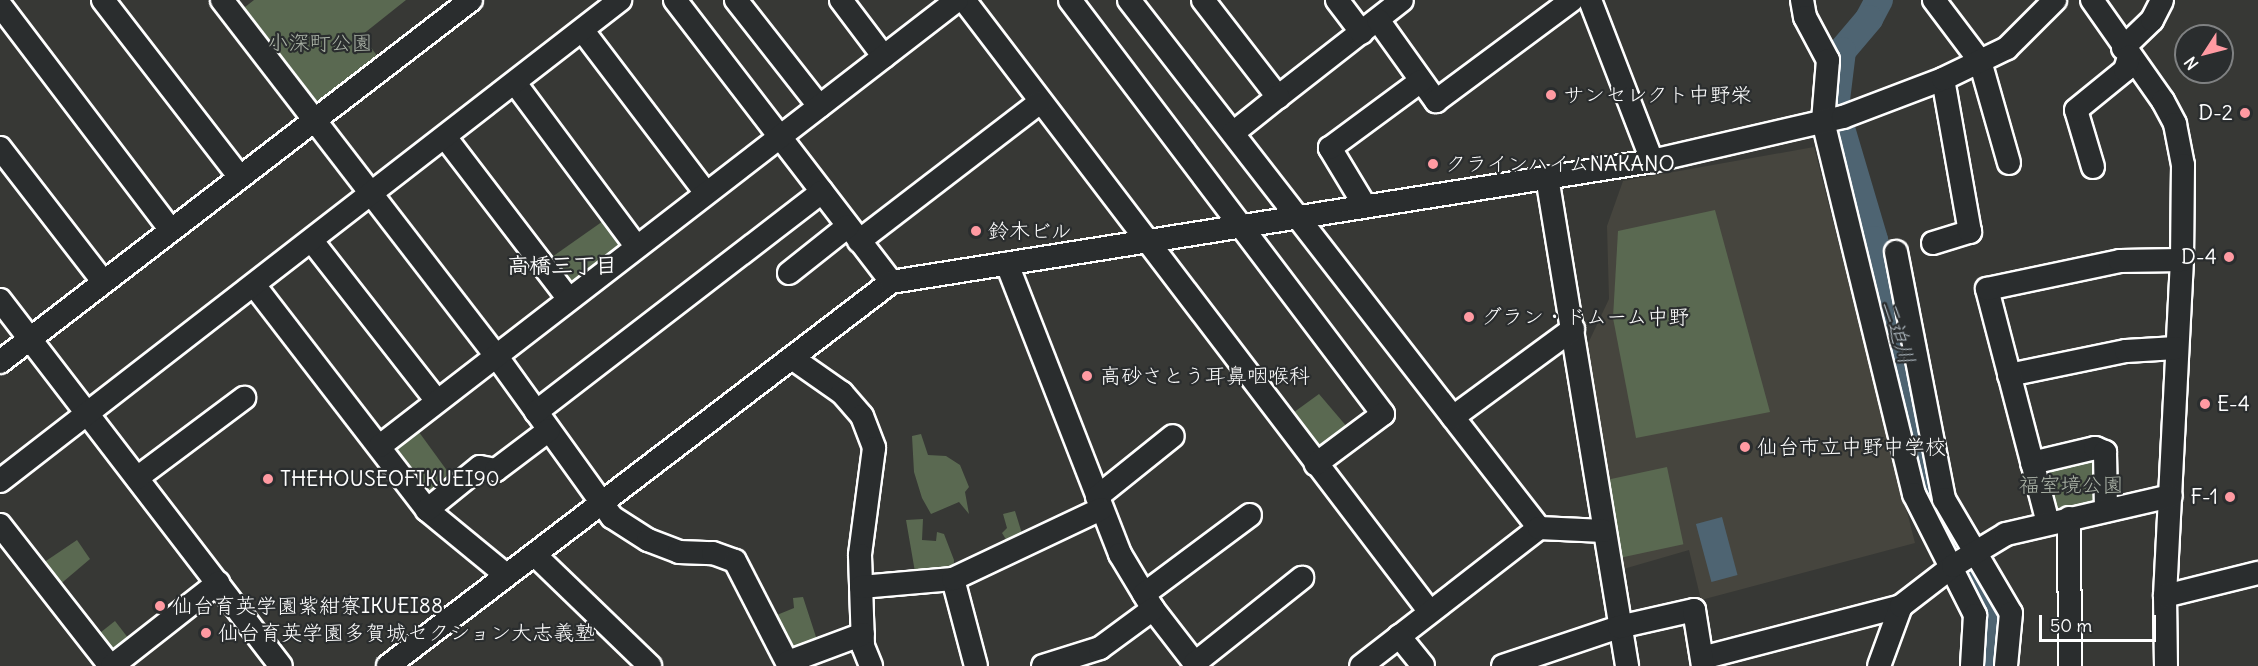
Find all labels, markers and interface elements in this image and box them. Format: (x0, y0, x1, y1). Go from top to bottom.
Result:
north arrow (2174, 24, 2234, 84)
park label: 小深町公園 (268, 30, 372, 56)
text: N (2180, 53, 2202, 74)
place label: サンセレクト中野栄 (1563, 82, 1752, 108)
marker: サンセレクト中野栄 (1544, 88, 1558, 102)
place label: D-2 (2198, 100, 2233, 126)
marker: D-2 (2238, 106, 2252, 120)
place label: クラインハイムNAKANO (1445, 151, 1677, 177)
marker: クラインハイムNAKANO (1426, 157, 1440, 171)
place label: 鈴木ビル (988, 218, 1072, 244)
marker: 鈴木ビル (969, 224, 983, 238)
place label: D-4 (2181, 244, 2217, 270)
marker: D-4 (2222, 250, 2236, 264)
district label: 高橋三丁目 (507, 253, 617, 279)
water label: 二迫川 (1876, 297, 1920, 367)
place label: グラン・ドムーム中野 (1481, 304, 1690, 330)
marker: グラン・ドムーム中野 (1462, 310, 1476, 324)
place label: 高砂さとう耳鼻咽喉科 (1100, 363, 1310, 389)
marker: 高砂さとう耳鼻咽喉科 (1078, 367, 1096, 385)
place label: E-4 (2217, 391, 2250, 417)
marker: E-4 (2198, 397, 2212, 411)
place label: 仙台市立中野中学校 (1757, 434, 1946, 460)
marker: 仙台市立中野中学校 (1738, 440, 1752, 454)
place label: THEHOUSEOFIKUEI90 (280, 466, 500, 492)
marker: THEHOUSEOFIKUEI90 (261, 472, 275, 486)
park label: 福室境公園 (2019, 472, 2123, 498)
place label: F-1 (2191, 484, 2218, 510)
marker: F-1 (2223, 490, 2237, 504)
place label: 仙台育英学園紫紺寮IKUEI88 (172, 593, 443, 619)
marker: 仙台育英学園紫紺寮IKUEI88 (153, 599, 167, 613)
scale bar (2042, 603, 2159, 641)
text: 50 m (2050, 614, 2092, 637)
place label: 仙台育英学園多賀城セクション大志義塾 (218, 620, 596, 646)
marker: 仙台育英学園多賀城セクション大志義塾 (199, 626, 213, 640)

